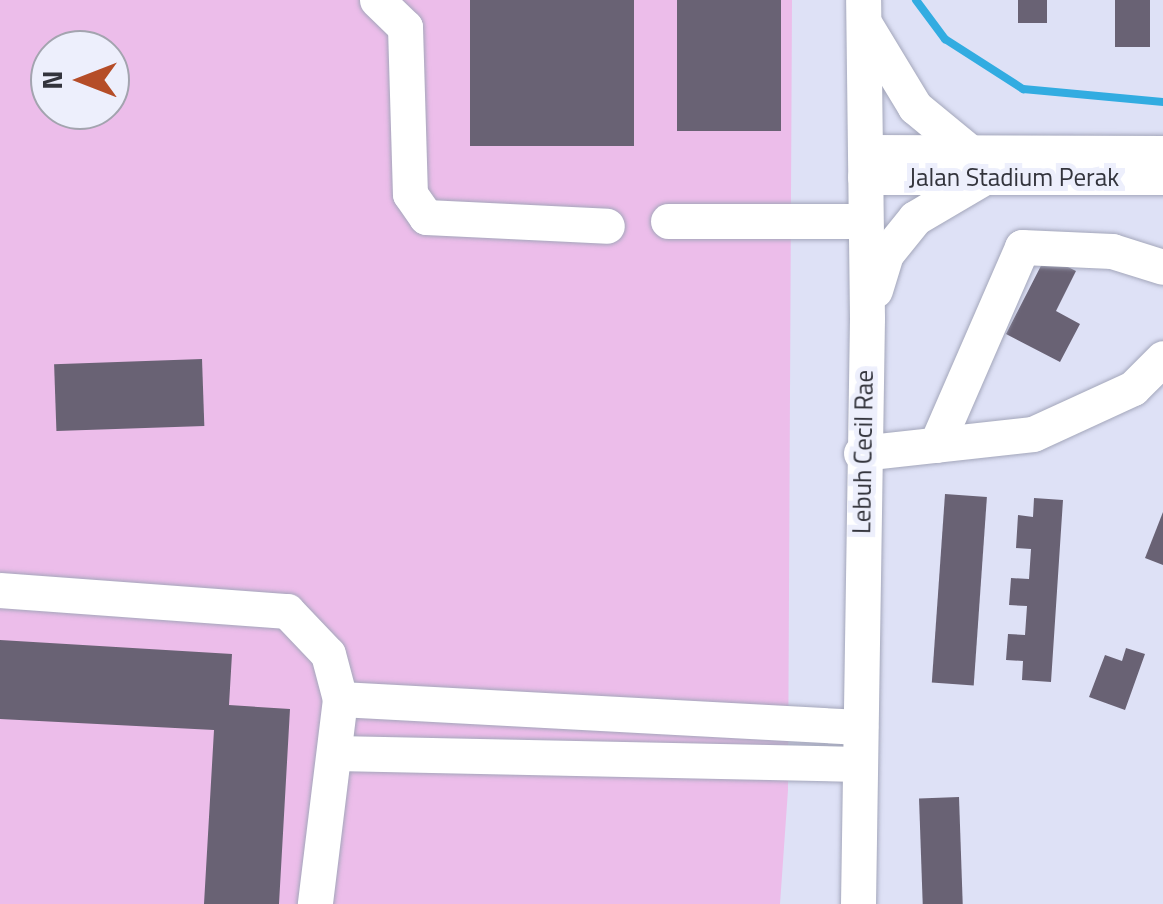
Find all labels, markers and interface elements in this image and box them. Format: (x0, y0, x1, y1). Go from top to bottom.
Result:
north arrow (30, 30, 130, 130)
text: N (30, 70, 73, 90)
street label: Jalan Stadium Perak (909, 162, 1119, 192)
street label: Lebuh Cecil Rae (847, 370, 879, 534)

